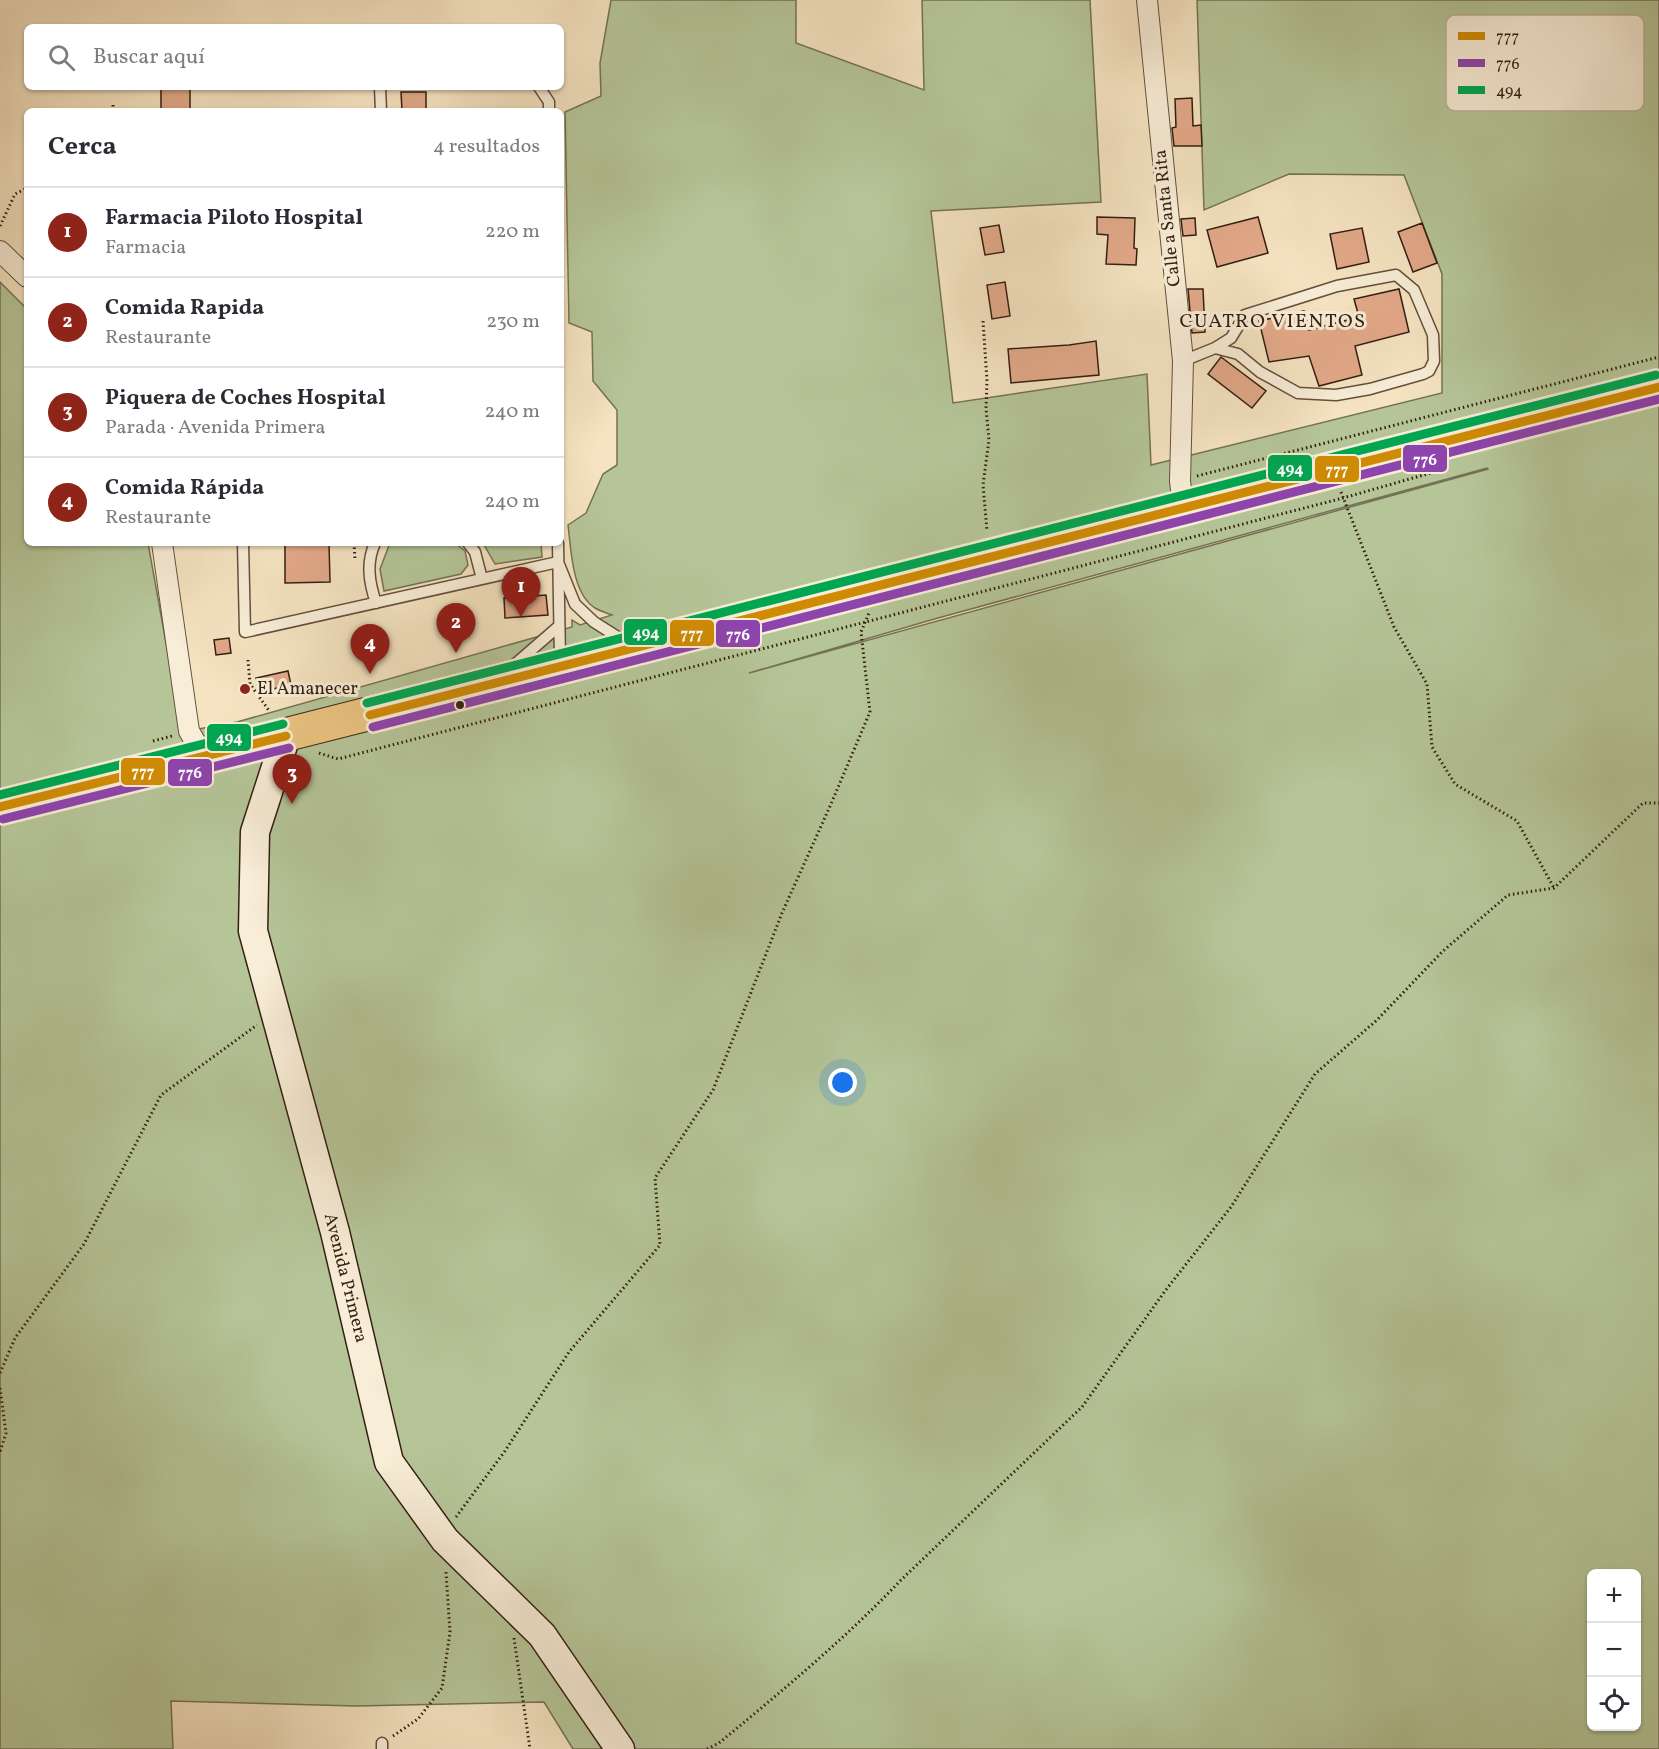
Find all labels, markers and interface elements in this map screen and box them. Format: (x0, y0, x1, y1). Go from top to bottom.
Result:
legend (1446, 15, 1644, 111)
search box (24, 24, 564, 90)
text: 777 (1496, 27, 1520, 49)
icon: search (45, 41, 78, 74)
text: Buscar aquí (93, 42, 205, 73)
text: 776 (1496, 54, 1520, 76)
text: 494 (1496, 81, 1523, 103)
text: Cerca (48, 129, 117, 165)
text: 4 resultados (433, 133, 540, 161)
street label: Calle a Santa Rita (1148, 148, 1188, 288)
text: Farmacia Piloto Hospital (105, 203, 363, 234)
text: 1 (63, 218, 72, 246)
text: 220 m (485, 218, 540, 246)
text: Farmacia (105, 234, 186, 262)
text: Comida Rapida (105, 293, 264, 324)
text: 2 (62, 308, 73, 336)
text: 230 m (486, 308, 540, 336)
district label: CUATRO VIENTOS (1179, 308, 1367, 336)
text: Restaurante (105, 324, 211, 352)
text: Piquera de Coches Hospital (105, 383, 386, 414)
text: 3 (62, 398, 73, 426)
text: 240 m (485, 398, 540, 426)
text: Parada · Avenida Primera (105, 414, 326, 442)
line badge: 776 (1402, 444, 1448, 473)
text: 776 (1413, 450, 1437, 472)
line badge: 494 (1267, 454, 1313, 482)
line badge: 777 (1314, 455, 1360, 483)
text: 494 (1276, 459, 1304, 481)
text: 777 (1326, 460, 1349, 482)
text: Comida Rápida (105, 473, 264, 504)
text: 4 (61, 488, 74, 516)
text: 240 m (485, 488, 540, 516)
text: Restaurante (105, 504, 211, 532)
pin: 1 (502, 568, 540, 617)
pin: 2 (436, 604, 476, 653)
line badge: 494 (623, 618, 668, 646)
line badge: 777 (669, 619, 715, 647)
line badge: 776 (715, 619, 761, 648)
text: 494 (632, 623, 660, 645)
pin: 4 (350, 624, 389, 674)
text: 777 (681, 624, 704, 646)
text: 776 (726, 625, 750, 647)
place label: El Amanecer (257, 677, 358, 702)
marker: El Amanecer (238, 682, 252, 696)
unlabelled marker (454, 699, 466, 711)
line badge: 494 (206, 723, 252, 752)
text: 494 (215, 728, 243, 750)
pin: 3 (272, 754, 312, 804)
line badge: 777 (120, 757, 166, 786)
line badge: 776 (167, 758, 213, 787)
text: 777 (132, 762, 155, 784)
text: 776 (178, 763, 202, 785)
your location (828, 1068, 857, 1097)
street label: Avenida Primera (317, 1211, 373, 1345)
map controls (1587, 1569, 1641, 1731)
button: + (1587, 1569, 1641, 1623)
button: − (1587, 1623, 1641, 1677)
button: locate (1587, 1677, 1641, 1731)

